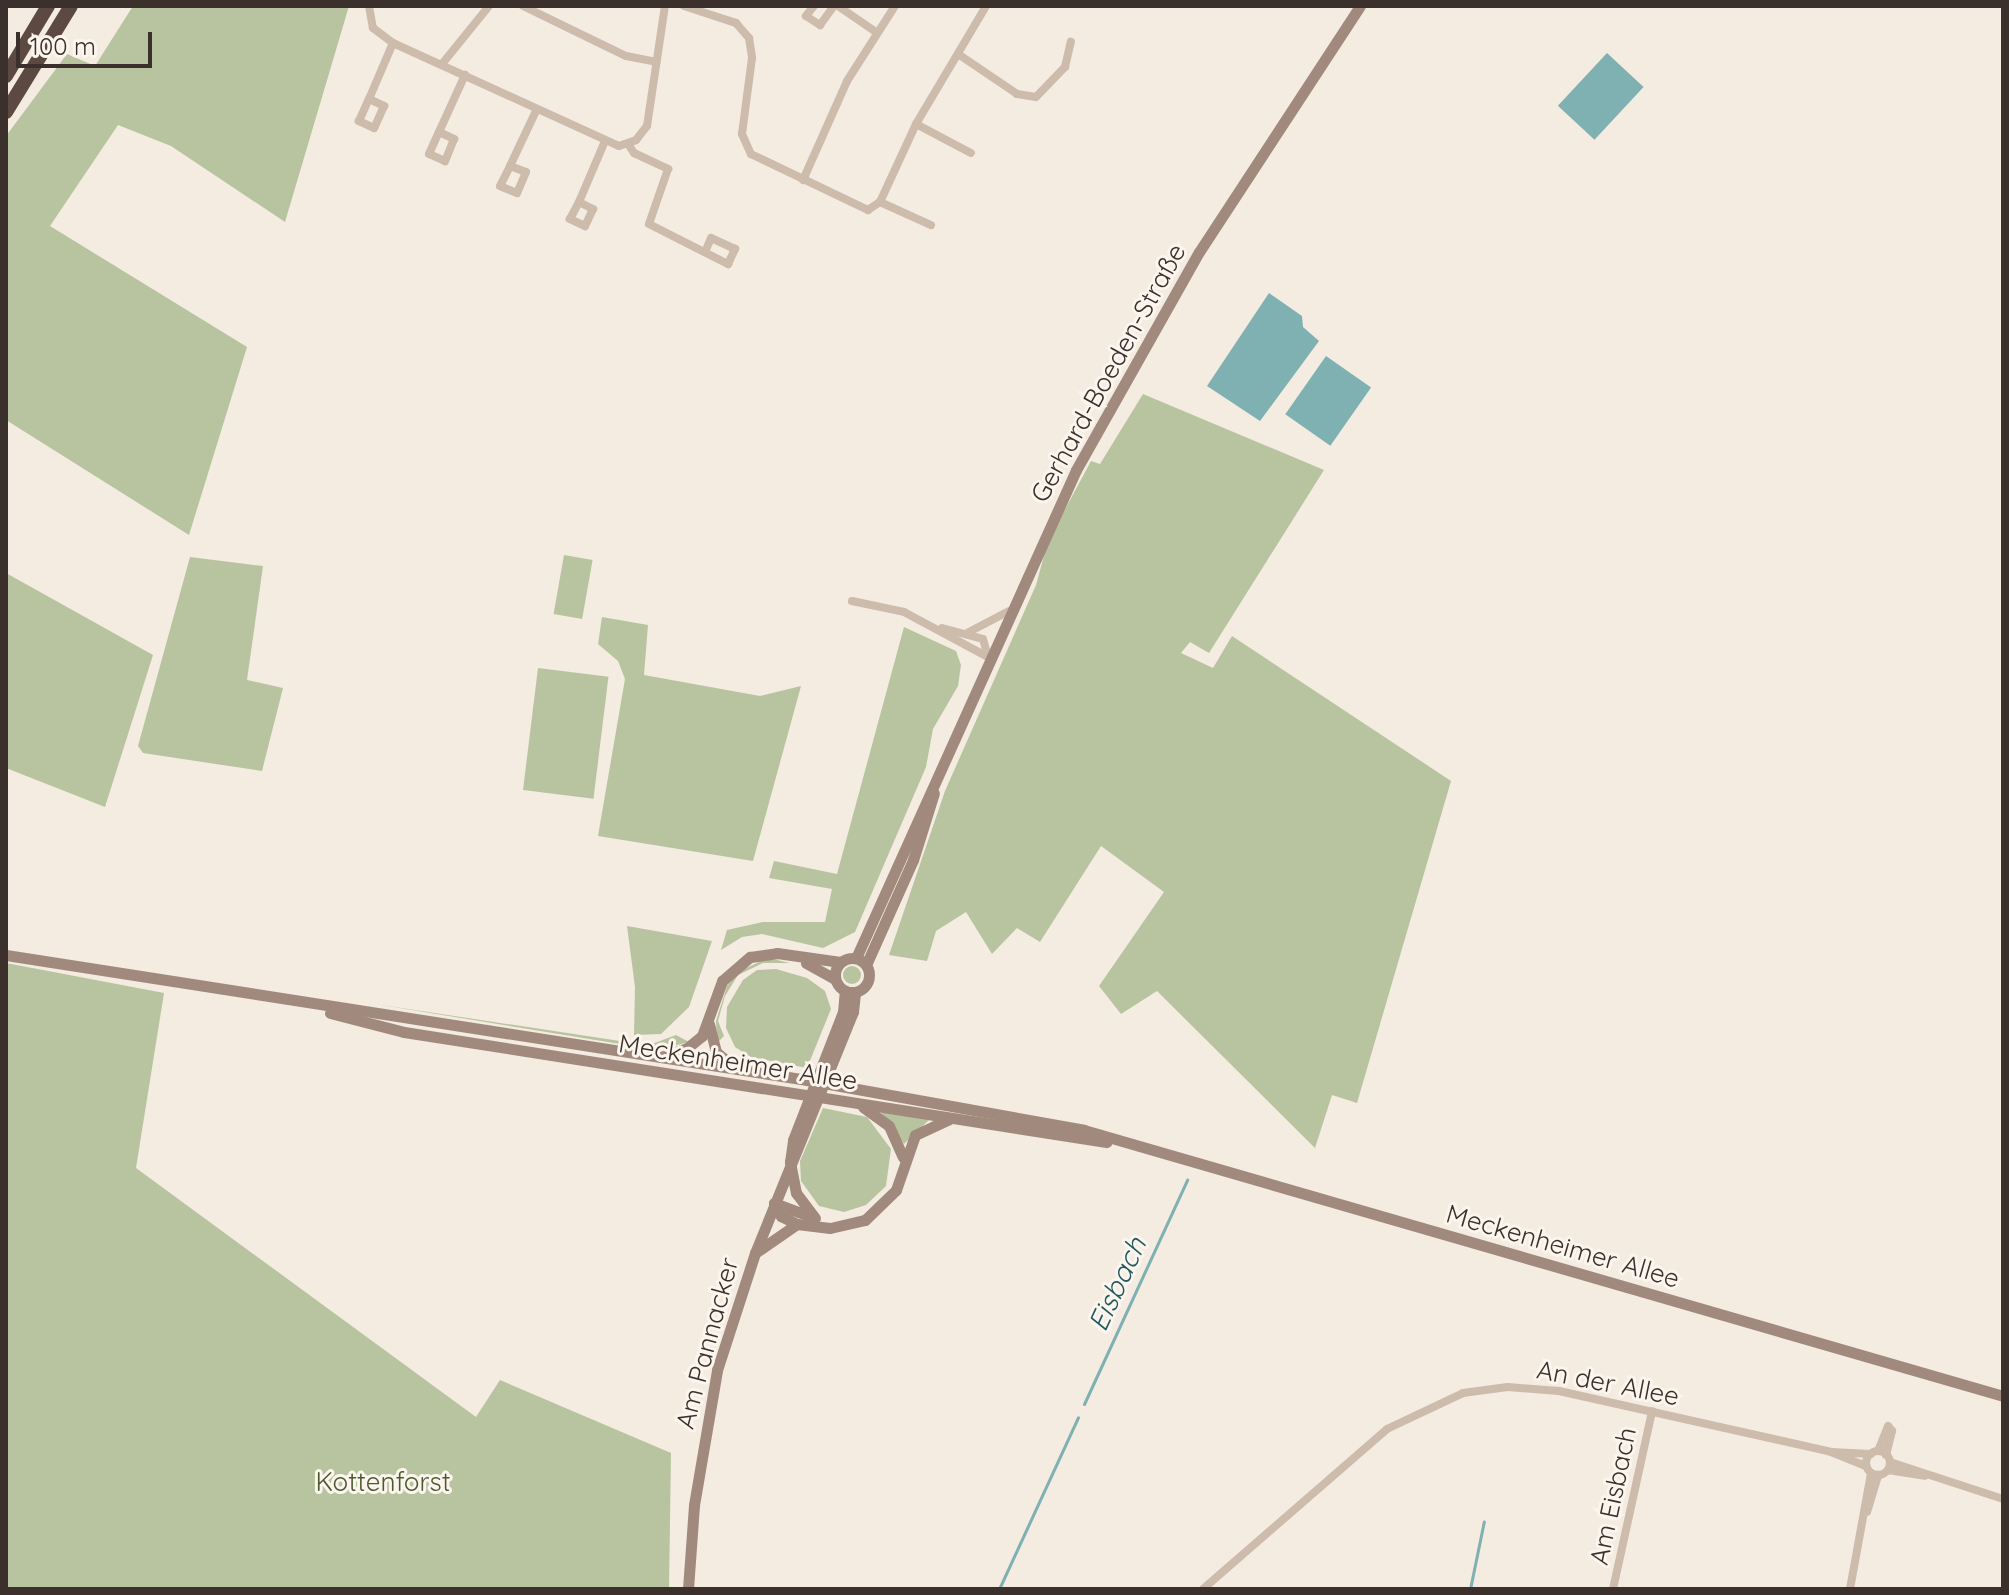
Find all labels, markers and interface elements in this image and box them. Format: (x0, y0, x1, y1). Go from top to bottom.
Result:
scale bar (20, 16, 156, 66)
text: 100 m (30, 31, 96, 61)
street label: Gerhard-Boeden-Straße (1024, 238, 1192, 508)
street label: Meckenheimer Allee (616, 1028, 860, 1096)
street label: Meckenheimer Allee (1443, 1198, 1683, 1294)
water label: Eisbach (1081, 1232, 1153, 1336)
street label: Am Pannacker (669, 1254, 745, 1432)
street label: An der Allee (1534, 1354, 1682, 1412)
street label: Am Eisbach (1583, 1424, 1643, 1568)
park label: Kottenforst (315, 1466, 451, 1498)

